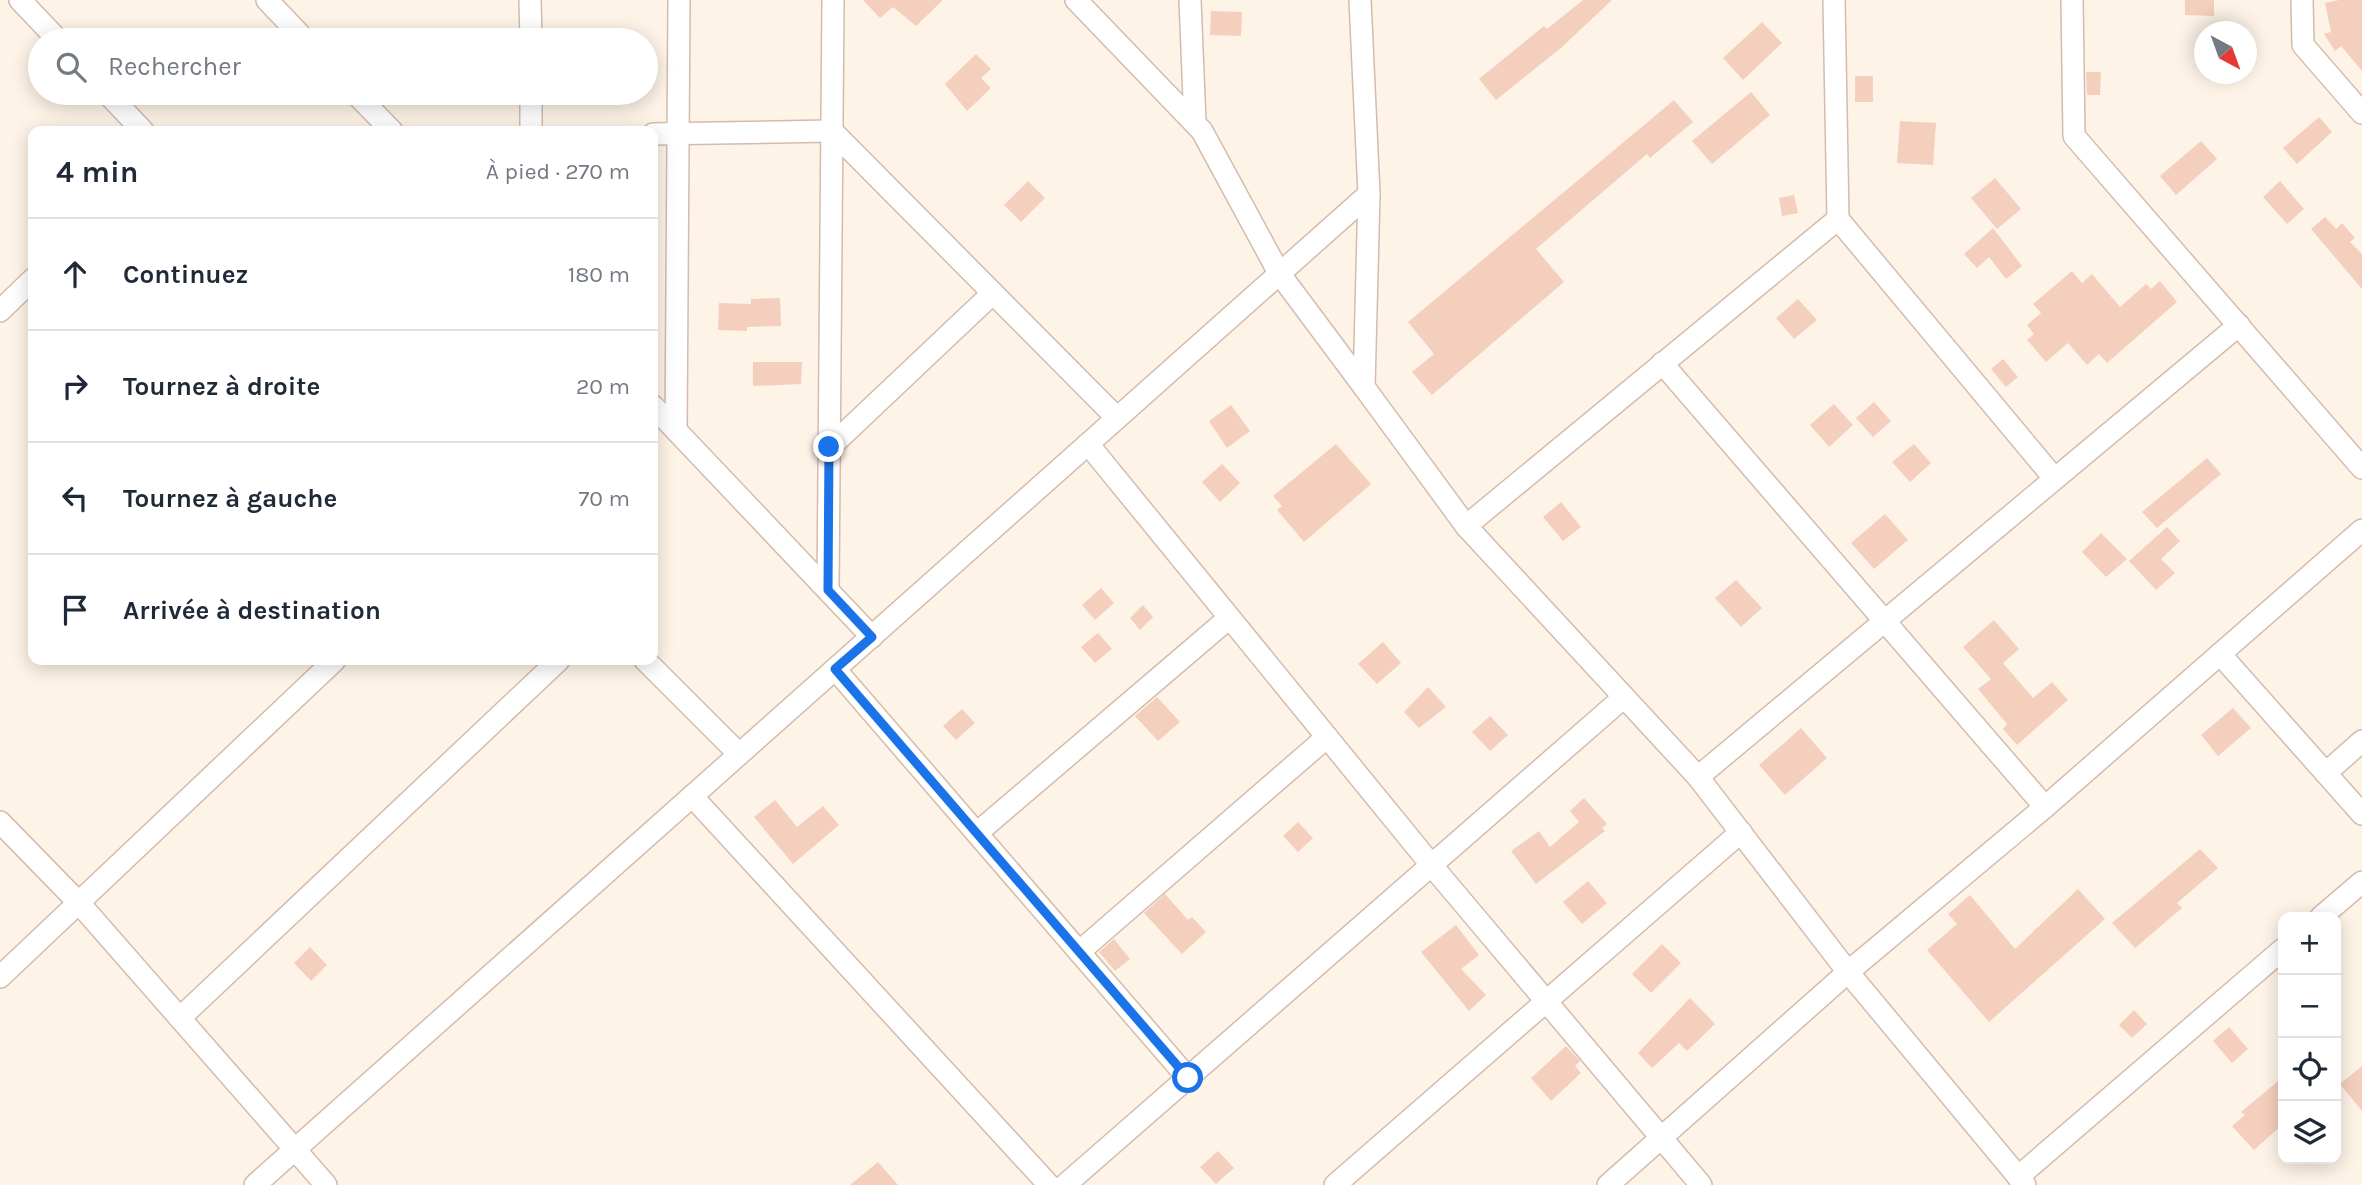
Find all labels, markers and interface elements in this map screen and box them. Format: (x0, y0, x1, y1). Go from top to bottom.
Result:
north arrow (2194, 21, 2257, 84)
search box (28, 28, 658, 105)
icon: search (52, 48, 90, 86)
text: Rechercher (108, 51, 241, 82)
text: 4 min (56, 154, 138, 190)
text: À pied · 270 m (486, 158, 630, 185)
icon: ahead (56, 255, 94, 293)
text: Continuez (123, 259, 248, 290)
text: 180 m (568, 261, 630, 288)
icon: right (56, 367, 94, 405)
text: Tournez à droite (123, 371, 320, 402)
text: 20 m (576, 373, 630, 400)
route end (813, 431, 844, 462)
icon: left (56, 479, 94, 517)
text: Tournez à gauche (123, 483, 337, 514)
text: 70 m (579, 485, 630, 512)
icon: arrive (56, 591, 94, 629)
text: Arrivée à destination (123, 595, 381, 626)
map controls (2278, 912, 2341, 1164)
button: + (2278, 912, 2341, 975)
button: − (2278, 975, 2341, 1038)
button: locate (2278, 1038, 2341, 1101)
route start (1172, 1062, 1203, 1093)
button: layers (2278, 1101, 2341, 1164)

